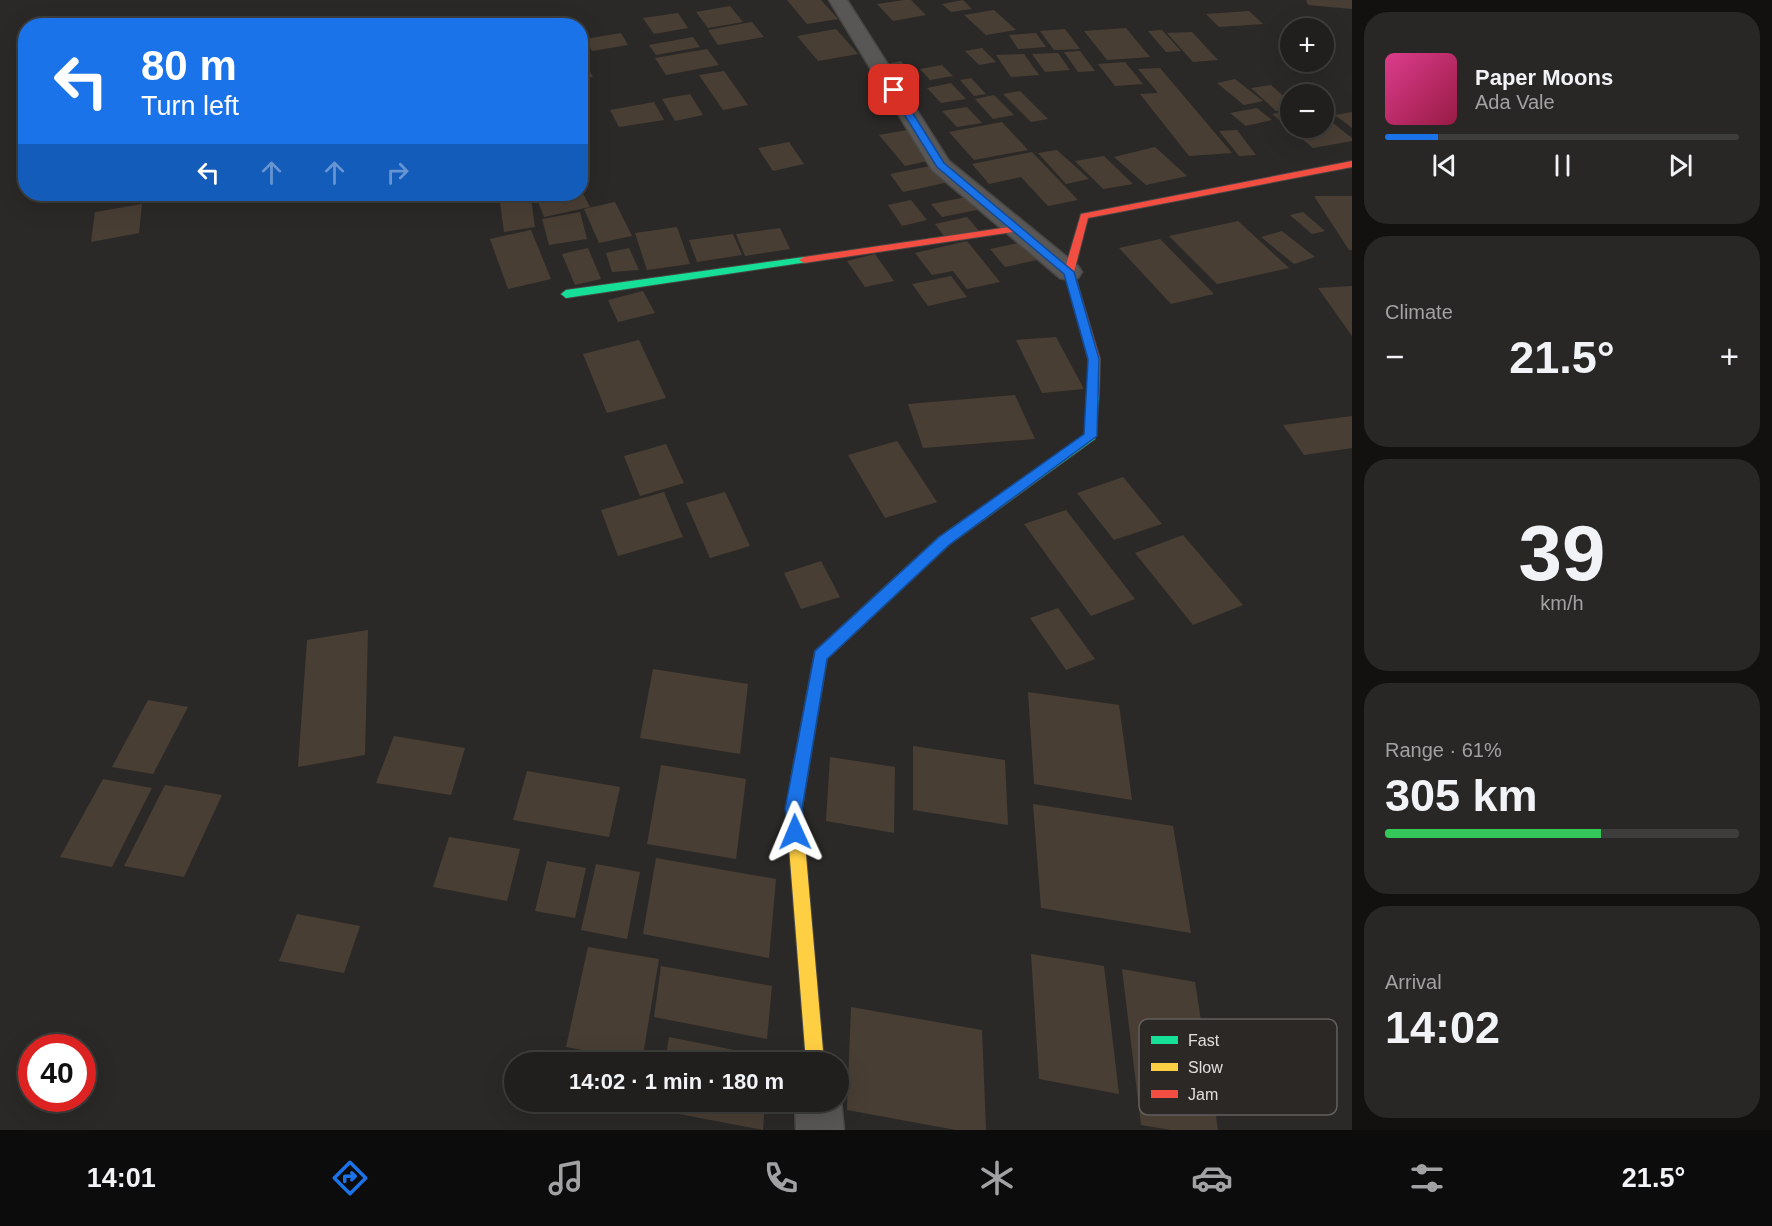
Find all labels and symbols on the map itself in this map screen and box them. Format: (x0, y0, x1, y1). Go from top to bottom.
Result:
pin (868, 64, 919, 115)
position arrow (763, 800, 827, 864)
legend (1139, 1019, 1337, 1115)
text: Fast (1188, 1032, 1220, 1049)
speed limit sign: 40 (18, 1034, 96, 1112)
text: Slow (1188, 1059, 1223, 1076)
text: Jam (1188, 1086, 1218, 1103)

